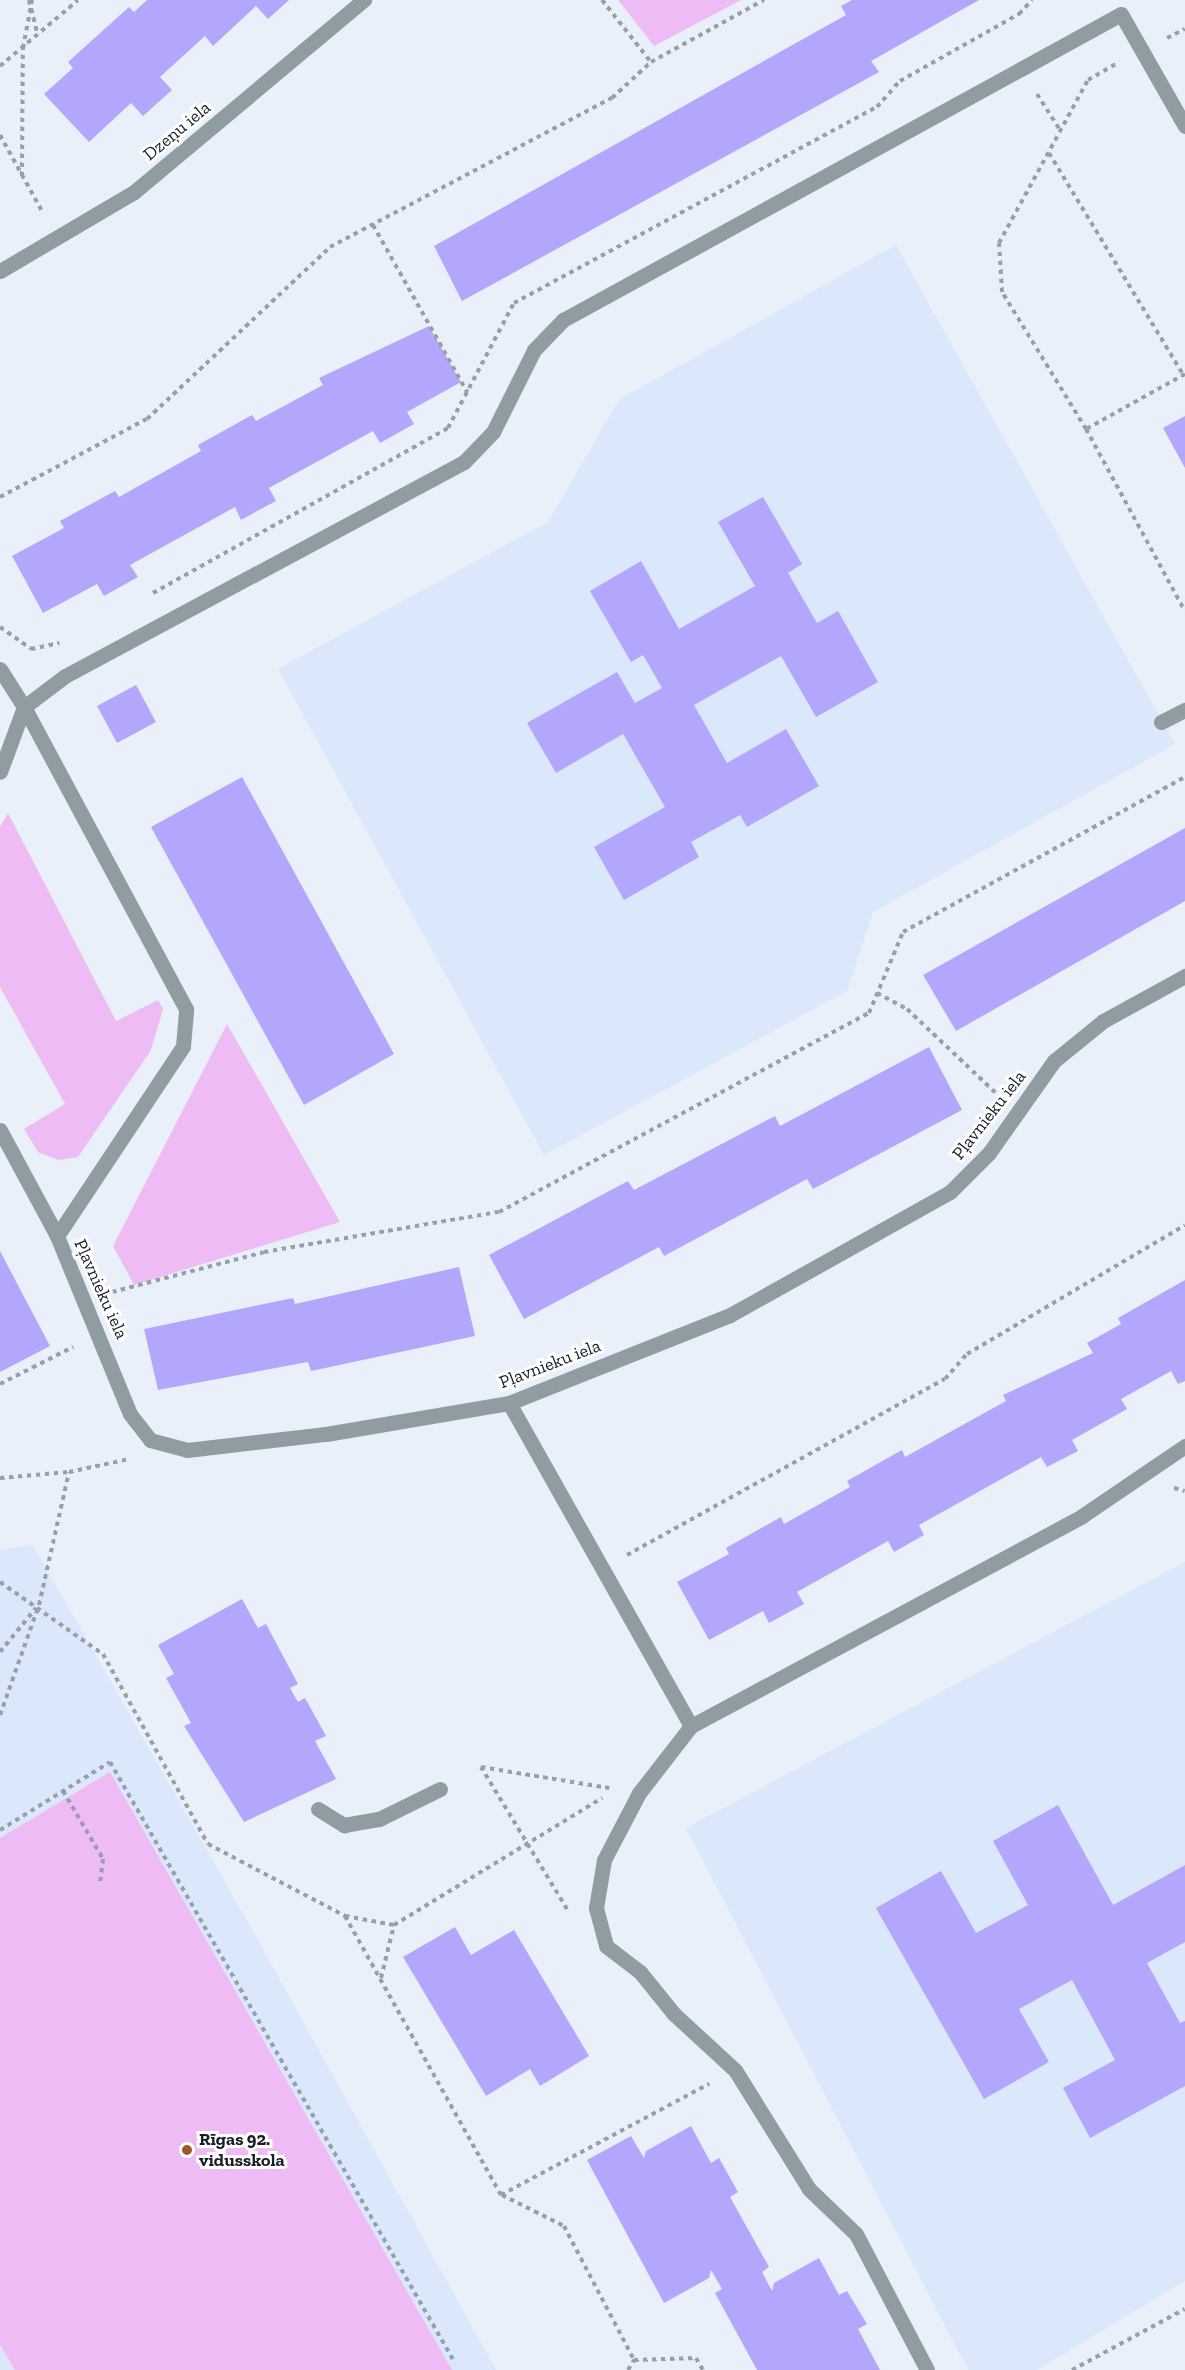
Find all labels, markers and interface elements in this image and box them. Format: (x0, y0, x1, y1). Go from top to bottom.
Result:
street label: Dzeņu iela (139, 97, 215, 165)
street label: Pļavnieku iela (948, 1066, 1030, 1164)
street label: Pļavnieku iela (69, 1236, 133, 1342)
street label: Pļavnieku iela (496, 1335, 604, 1393)
place label: Rīgas 92. vidusskola (199, 2129, 285, 2172)
marker: Rīgas 92. vidusskola (180, 2143, 194, 2157)

